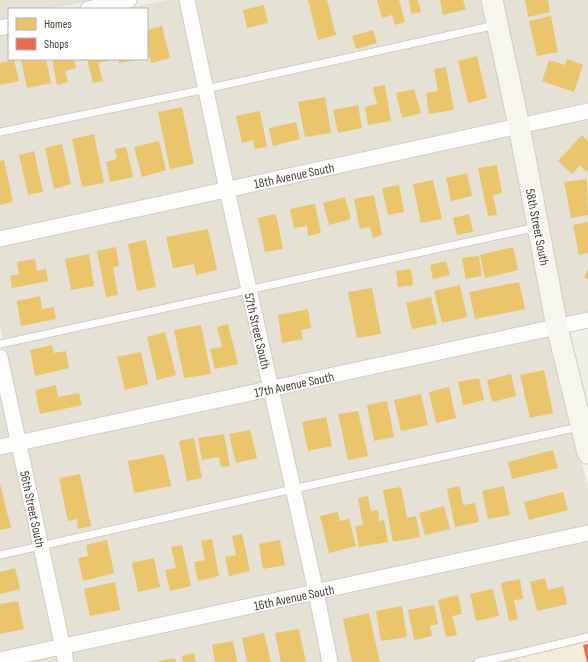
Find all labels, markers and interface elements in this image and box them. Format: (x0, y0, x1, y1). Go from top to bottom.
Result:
legend (8, 8, 148, 60)
text: Homes (44, 17, 72, 32)
text: Shops (44, 37, 69, 52)
street label: 18th Avenue South (253, 160, 336, 192)
street label: 58th Street South (522, 187, 552, 267)
street label: 57th Street South (241, 292, 274, 371)
street label: 17th Avenue South (253, 369, 336, 401)
street label: 56th Street South (16, 469, 48, 549)
street label: 16th Avenue South (253, 582, 336, 614)

